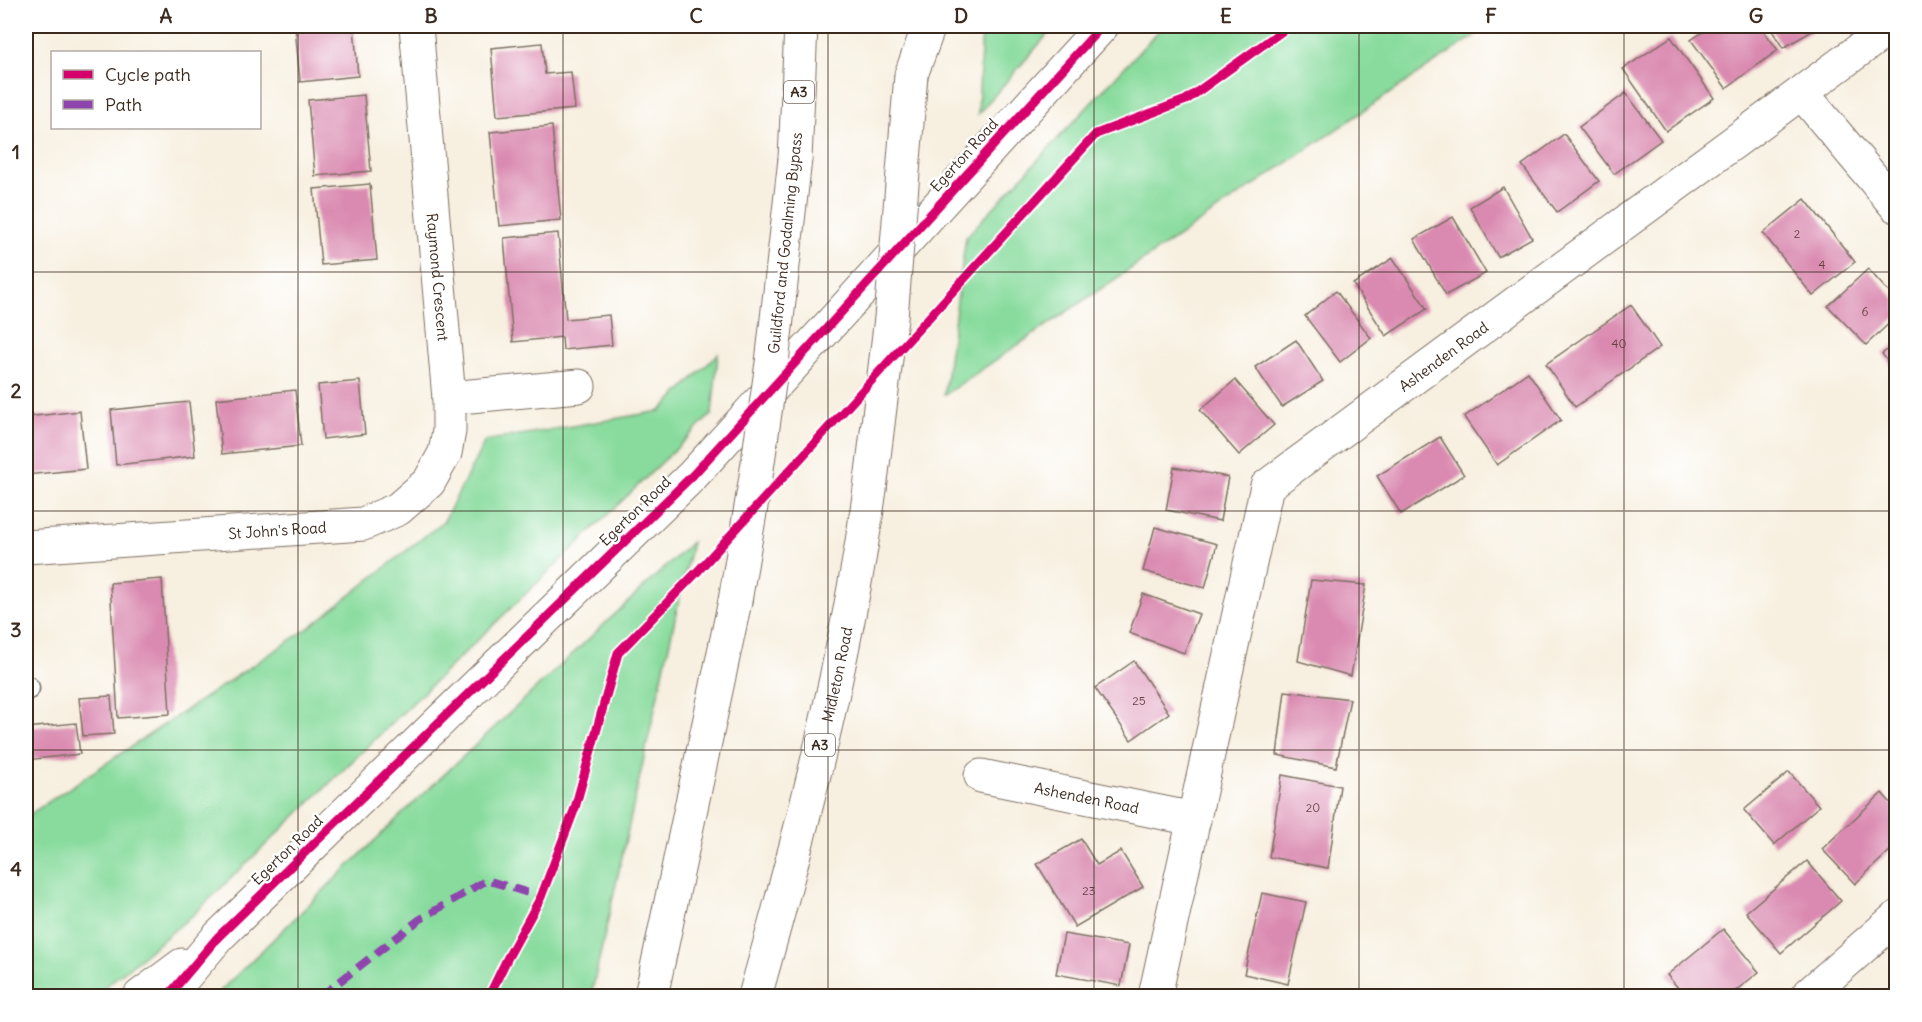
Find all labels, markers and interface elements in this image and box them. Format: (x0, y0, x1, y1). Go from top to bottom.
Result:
text: A (160, 3, 173, 28)
text: B (424, 3, 438, 28)
text: C (689, 3, 703, 28)
text: D (954, 3, 968, 28)
text: E (1220, 3, 1232, 28)
text: F (1485, 3, 1497, 28)
text: G (1749, 3, 1763, 28)
legend (51, 51, 261, 129)
text: Cycle path (105, 63, 191, 86)
road number: A3 (784, 81, 814, 103)
text: Path (105, 93, 142, 116)
street label: Egerton Road (926, 114, 1002, 196)
street label: Guildford and Godalming Bypass (764, 131, 806, 355)
text: 1 (12, 139, 20, 164)
street label: Raymond Crescent (423, 212, 453, 342)
house number: 2 (1794, 226, 1801, 241)
house number: 4 (1819, 257, 1826, 272)
house number: 6 (1862, 304, 1869, 319)
street label: Ashenden Road (1395, 317, 1492, 395)
house number: 40 (1612, 336, 1627, 351)
text: 2 (11, 378, 22, 403)
street label: Egerton Road (595, 472, 675, 550)
street label: St John's Road (228, 517, 327, 543)
text: 3 (10, 617, 22, 642)
street label: Midleton Road (817, 625, 856, 724)
house number: 25 (1132, 693, 1146, 708)
road number: A3 (805, 734, 835, 756)
street label: Ashenden Road (1033, 778, 1141, 817)
house number: 20 (1306, 800, 1320, 815)
street label: Egerton Road (247, 811, 327, 889)
text: 4 (10, 856, 22, 881)
house number: 23 (1082, 883, 1096, 898)

